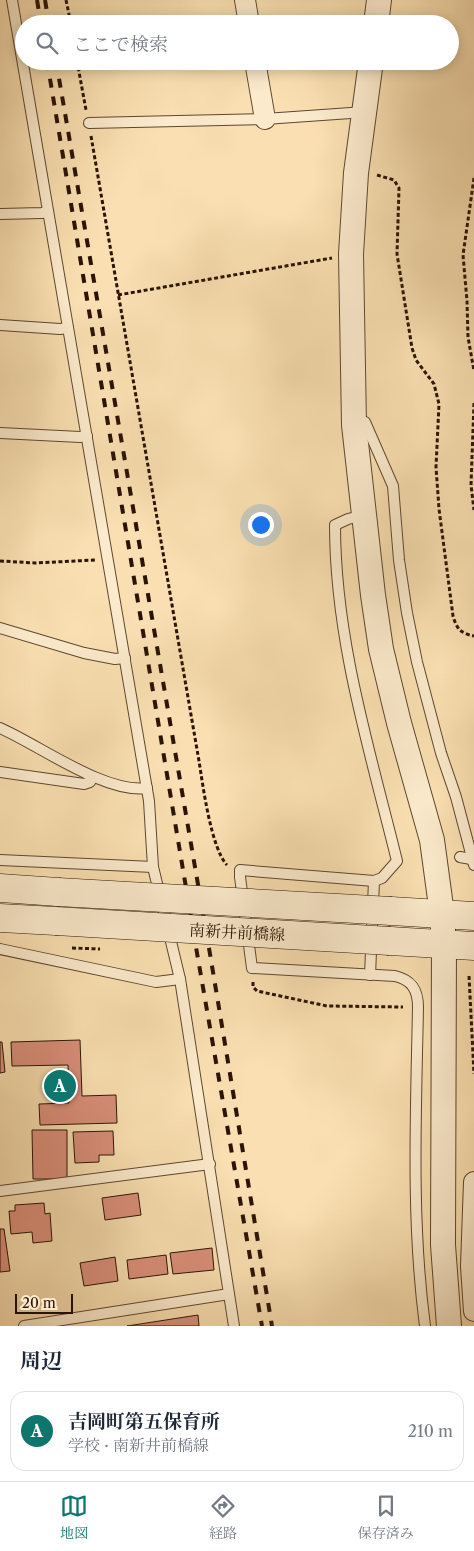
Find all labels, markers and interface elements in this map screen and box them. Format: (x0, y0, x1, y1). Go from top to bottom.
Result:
search box (15, 15, 459, 70)
icon: search (33, 29, 61, 57)
text: ここで検索 (73, 33, 168, 56)
your location (248, 512, 274, 538)
street label: 南新井前橋線 (189, 920, 285, 944)
pin: A (44, 1067, 76, 1105)
scale bar (15, 1291, 72, 1314)
text: 20 m (22, 1294, 56, 1312)
text: 周辺 (20, 1348, 62, 1373)
text: 吉岡町第五保育所 (68, 1410, 220, 1433)
text: A (31, 1421, 43, 1441)
text: 210 m (408, 1421, 453, 1441)
text: 学校 · 南新井前橋線 (68, 1435, 209, 1455)
tab: 地図 (60, 1492, 88, 1542)
tab: 経路 (209, 1492, 237, 1542)
tab: 保存済み (358, 1492, 414, 1542)

